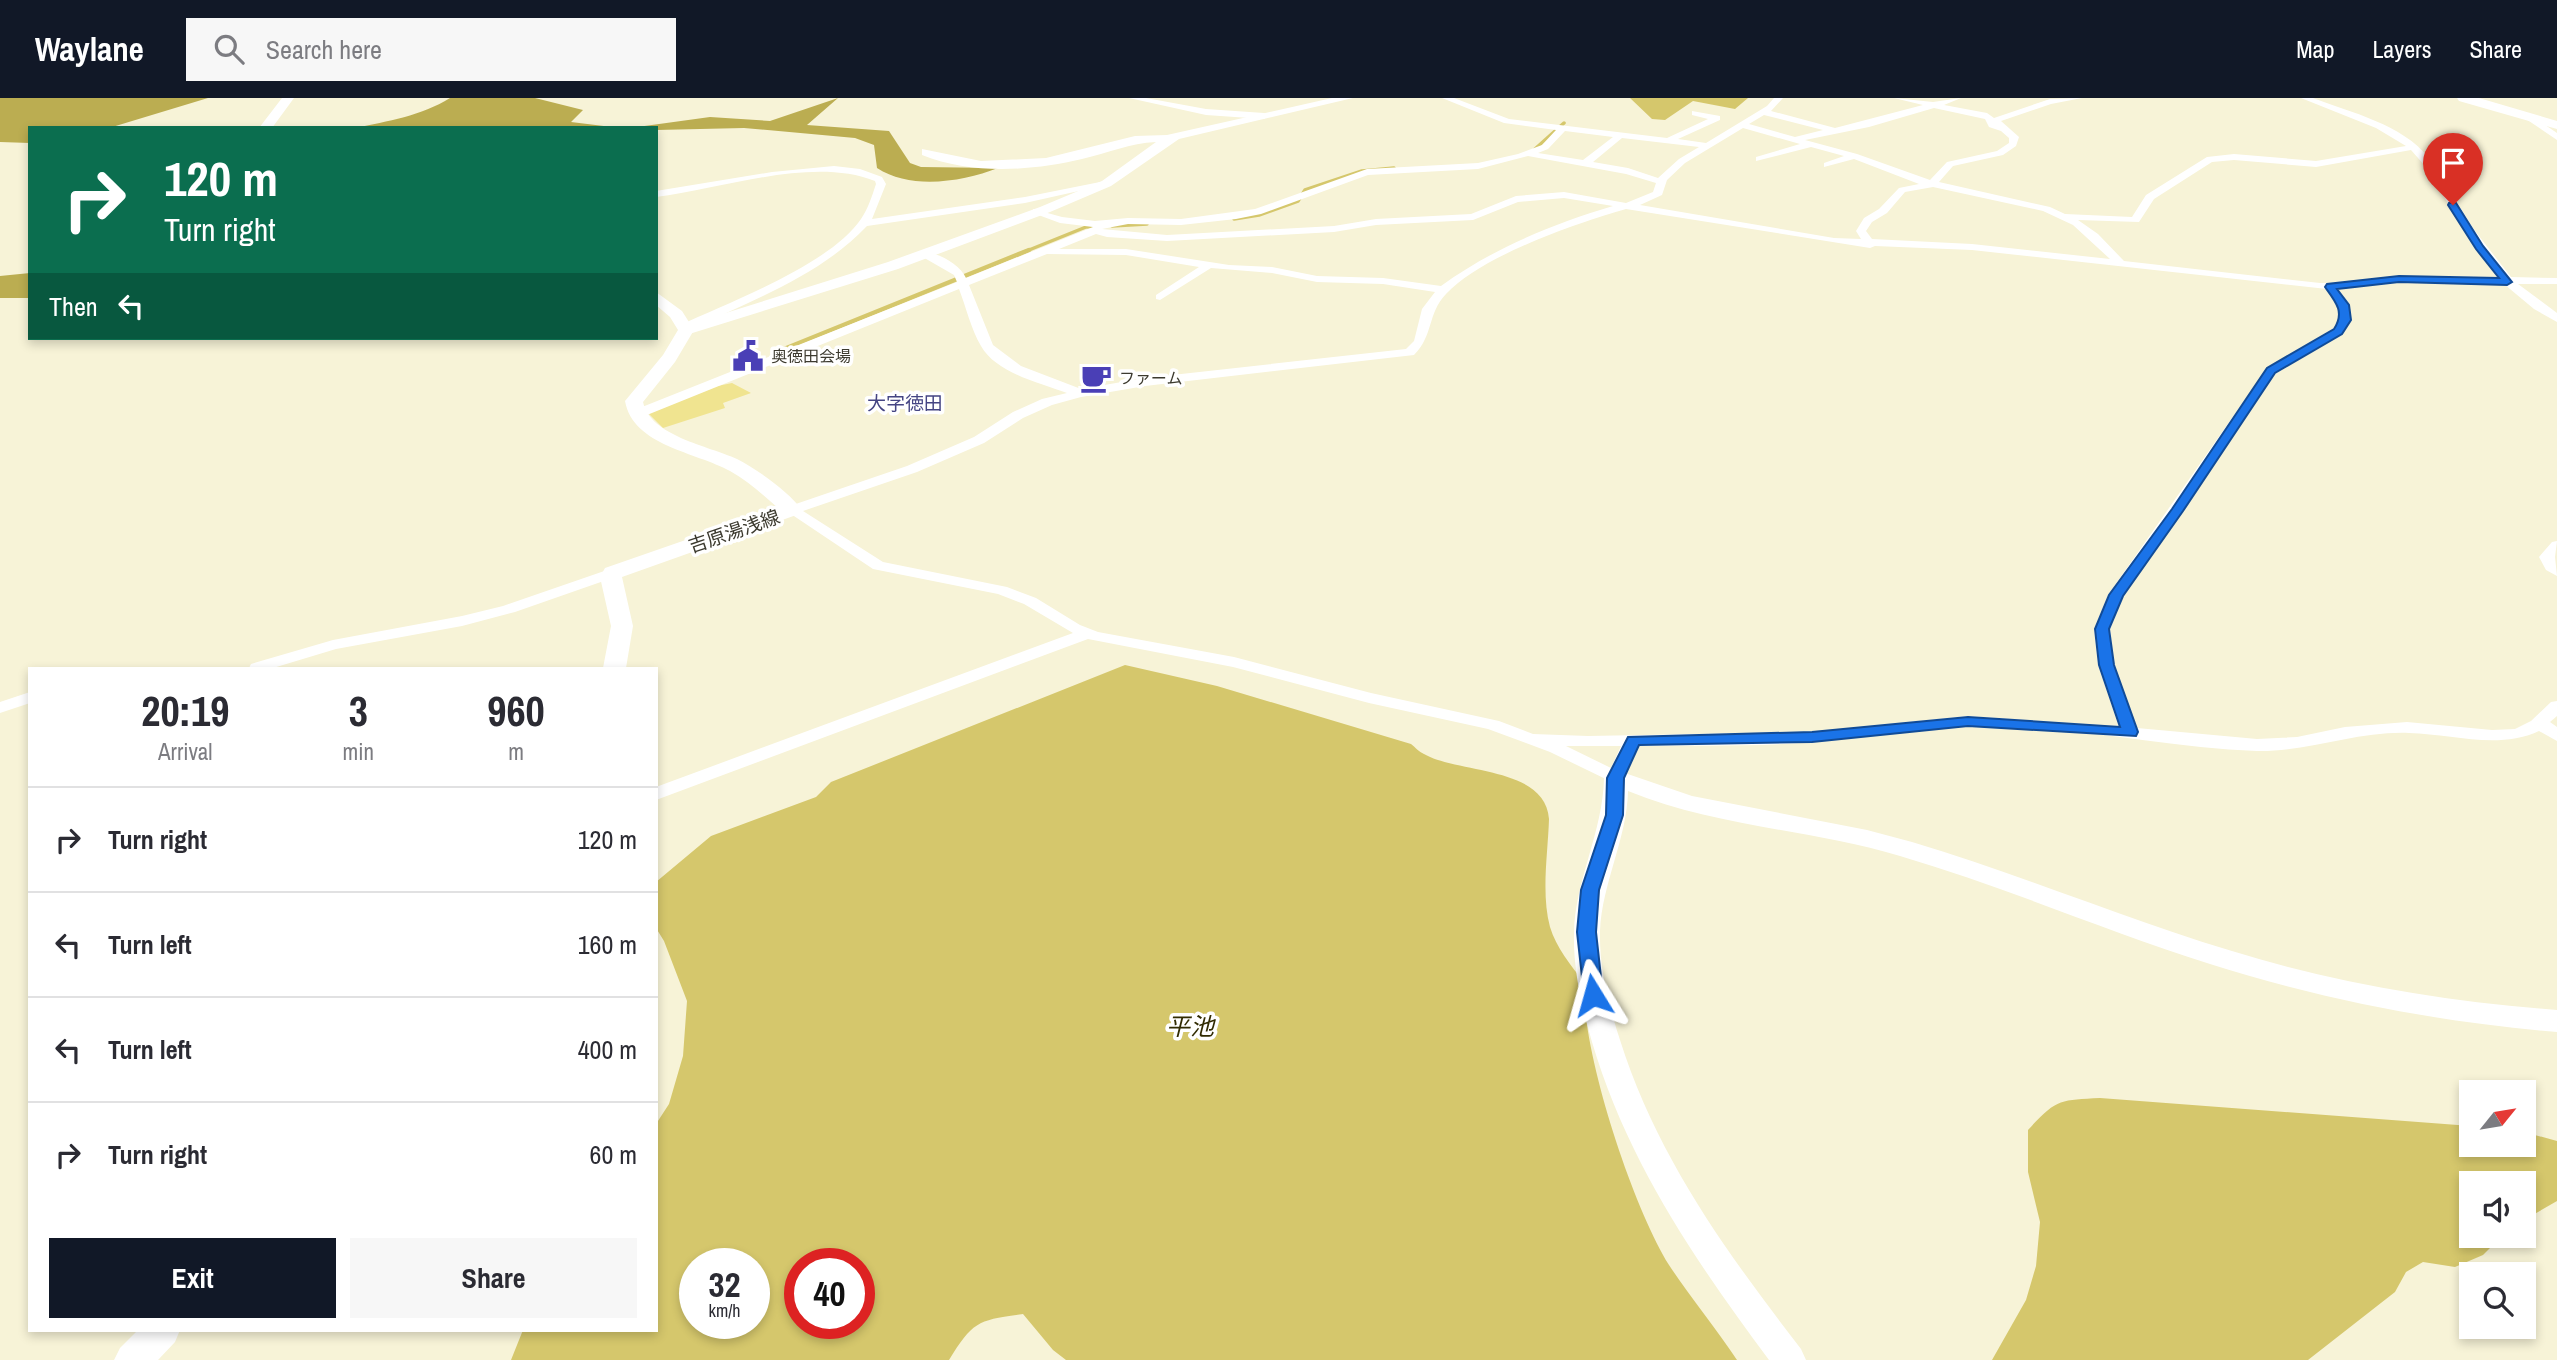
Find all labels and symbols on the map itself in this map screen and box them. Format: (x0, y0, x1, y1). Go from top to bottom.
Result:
pin (2423, 133, 2483, 205)
public building icon: 奥徳田会場 (731, 339, 765, 373)
place label: 奥徳田会場 (771, 345, 851, 367)
cafe icon: ファーム (1079, 361, 1113, 395)
place label: ファーム (1119, 367, 1183, 389)
district label: 大字徳田 (867, 390, 943, 416)
street label: 吉原湯浅線 (685, 503, 783, 559)
position arrow (1556, 958, 1630, 1032)
water label: 平池 (1166, 1010, 1216, 1042)
north arrow (2459, 1080, 2536, 1157)
speed limit sign: 40 (784, 1248, 875, 1339)

